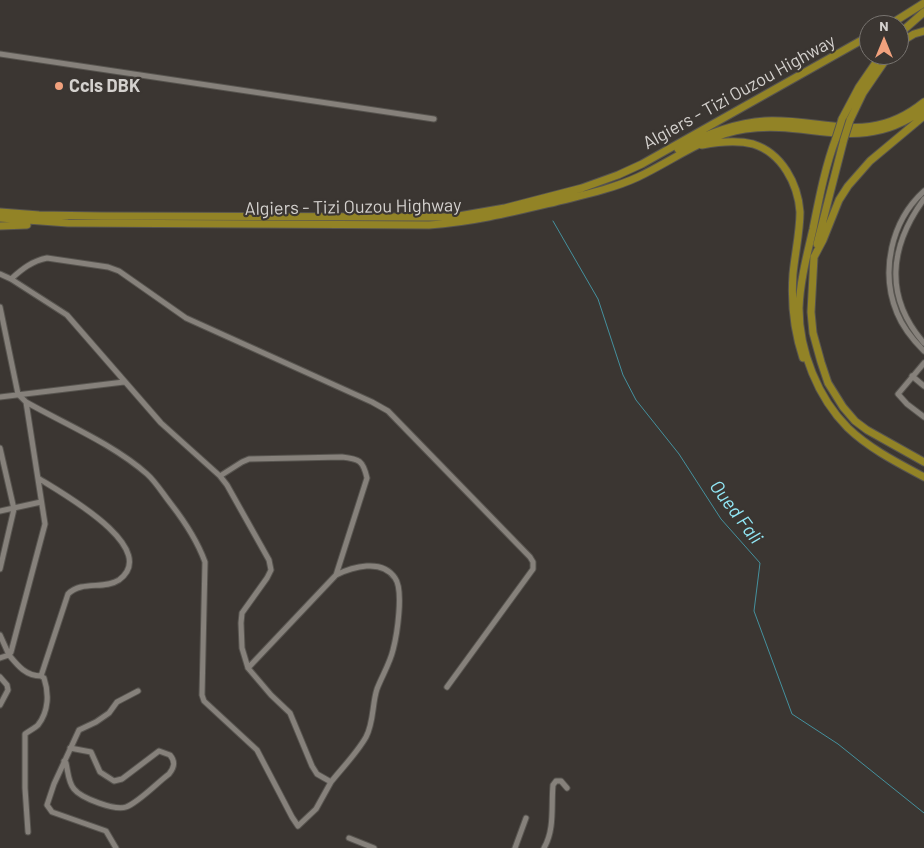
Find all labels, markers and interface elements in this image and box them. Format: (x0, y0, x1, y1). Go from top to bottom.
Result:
north arrow (859, 15, 909, 65)
text: N (879, 17, 889, 34)
street label: Algiers - Tizi Ouzou Highway (639, 30, 839, 154)
place label: Ccls DBK (69, 75, 140, 97)
marker: Ccls DBK (53, 80, 65, 92)
street label: Algiers - Tizi Ouzou Highway (244, 194, 462, 220)
water label: Oued Fali (705, 476, 767, 548)

